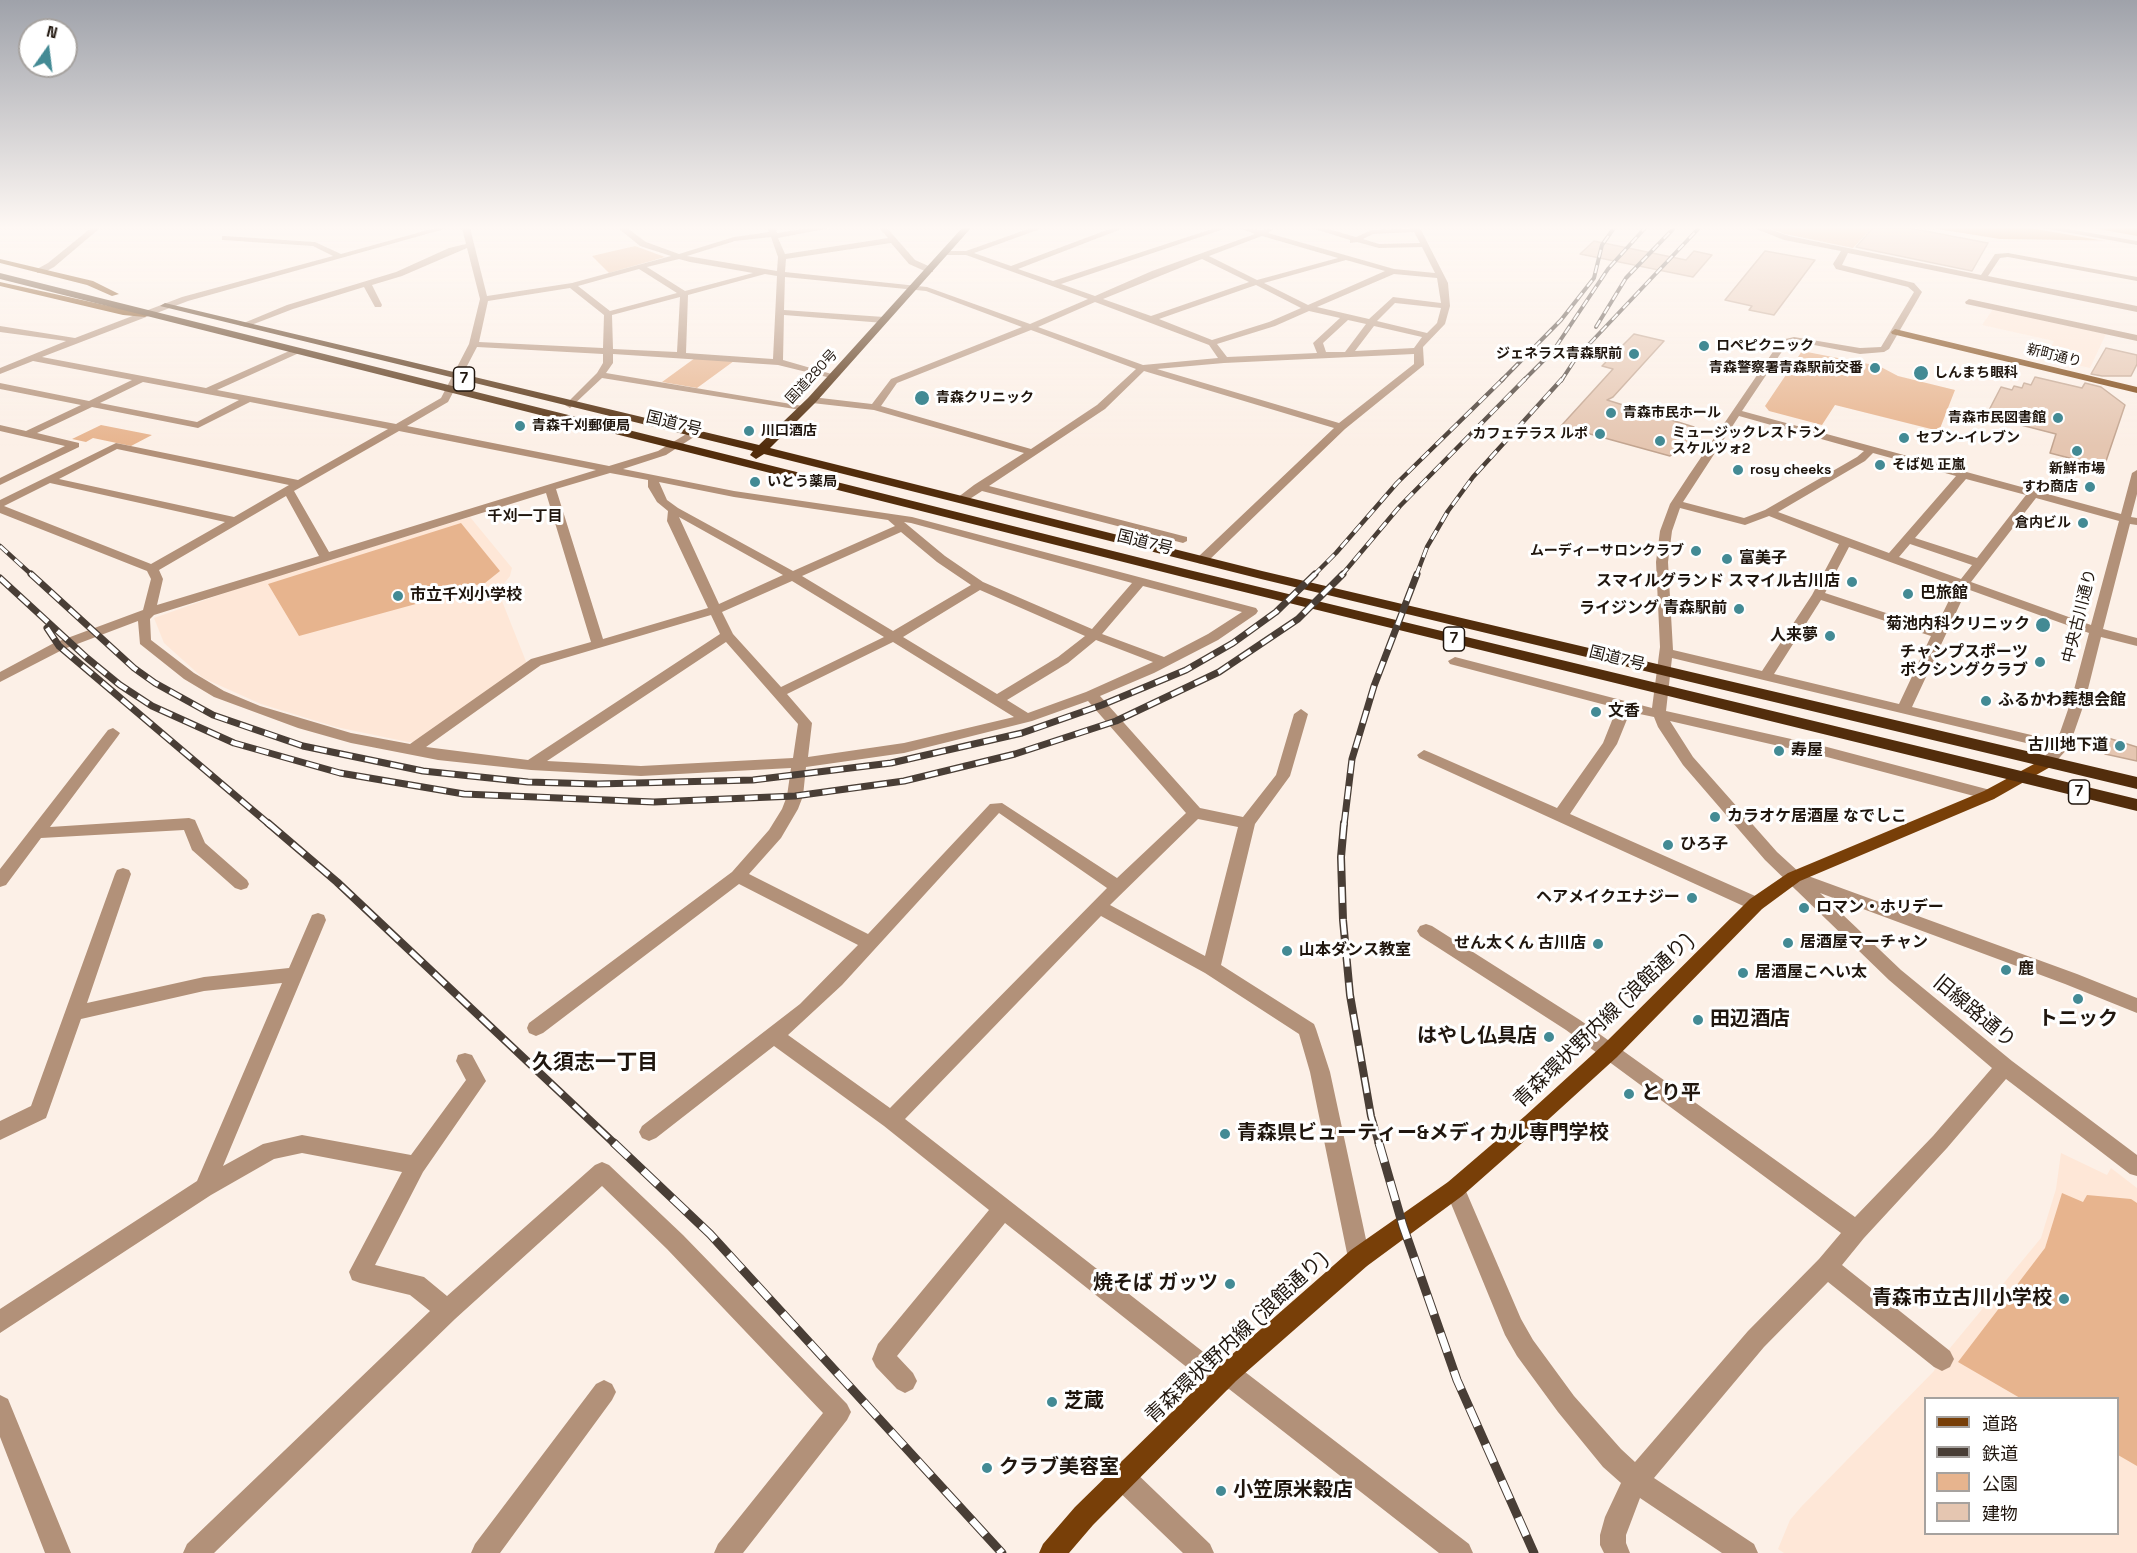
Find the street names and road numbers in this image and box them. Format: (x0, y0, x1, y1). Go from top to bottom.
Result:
street label: 新町通り (2025, 341, 2083, 371)
street label: 国道280号 (783, 346, 841, 408)
road number: 7 (454, 367, 474, 391)
street label: 国道7号 (644, 408, 704, 440)
street label: 国道7号 (1115, 527, 1175, 559)
street label: 中央古川通り (2059, 567, 2101, 665)
road number: 7 (1444, 627, 1464, 651)
street label: 国道7号 (1587, 643, 1647, 675)
road number: 7 (2068, 780, 2090, 804)
street label: 青森環状野内線 (浪館通り) (1509, 929, 1699, 1113)
street label: 旧線路通り (1928, 971, 2020, 1053)
street label: 青森環状野内線 (浪館通り) (1141, 1247, 1333, 1429)

